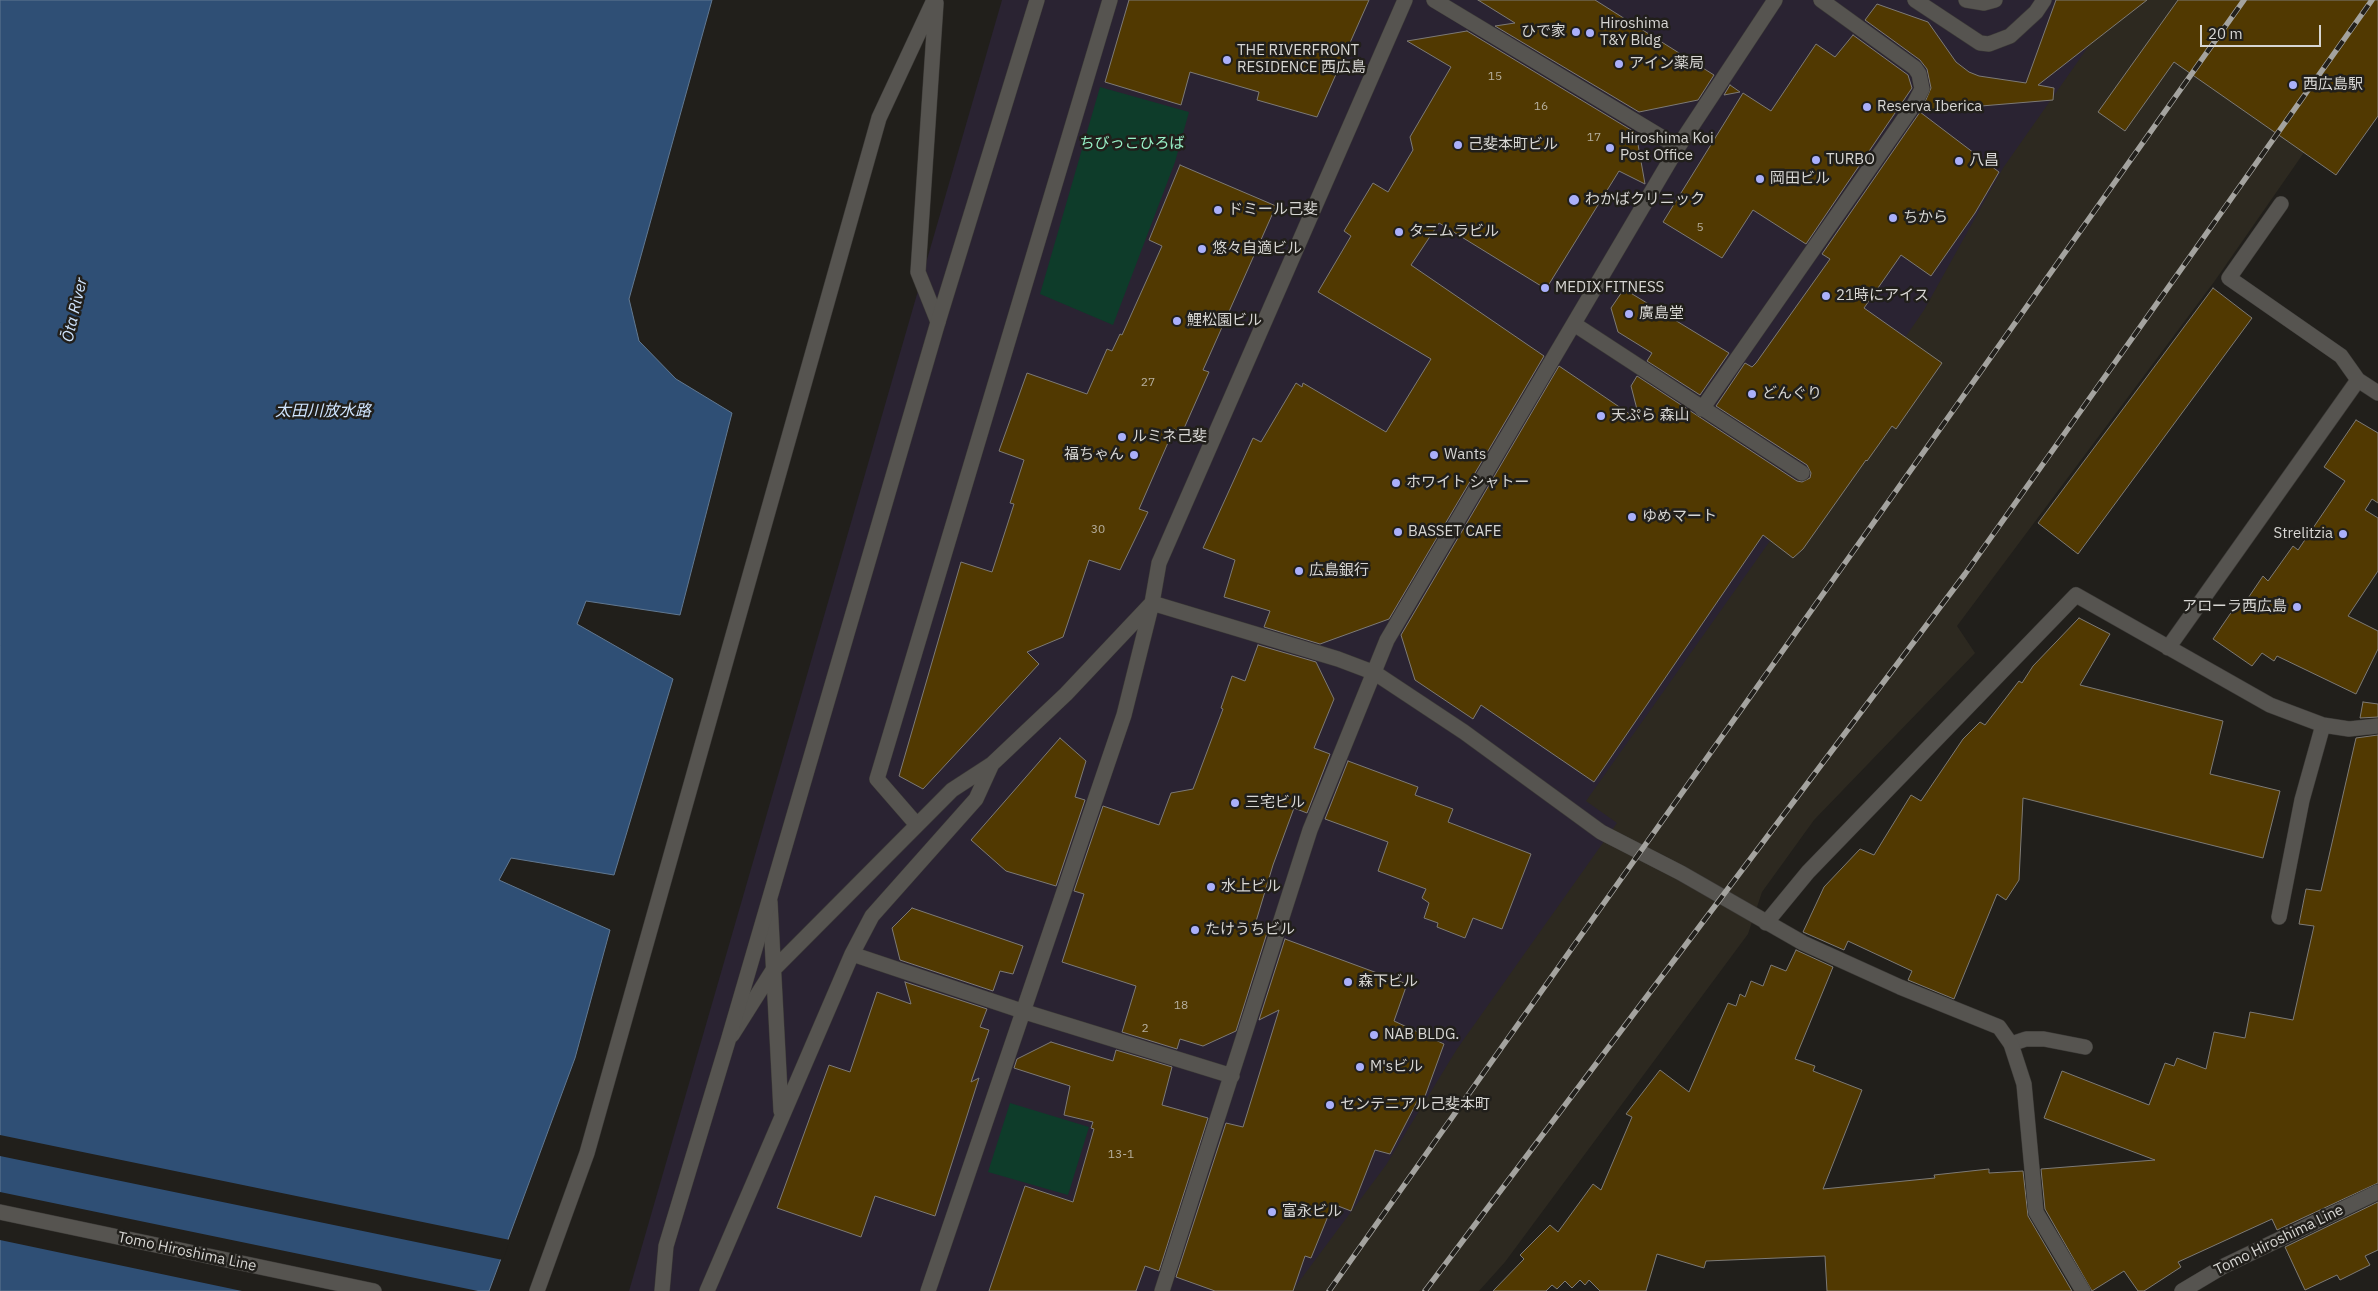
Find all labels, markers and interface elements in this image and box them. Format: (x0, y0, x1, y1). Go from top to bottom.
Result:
place label: Hiroshima T&Y Bldg (1600, 15, 1669, 50)
scale bar (2203, 15, 2324, 47)
place label: ひで家 (1521, 23, 1566, 41)
text: 20 m (2208, 24, 2243, 43)
marker: ひで家 (1570, 26, 1582, 38)
marker: Hiroshima T&Y Bldg (1584, 27, 1596, 39)
place label: THE RIVERFRONT RESIDENCE 西広島 (1237, 42, 1366, 77)
marker: THE RIVERFRONT RESIDENCE 西広島 (1221, 54, 1233, 66)
place label: アイン薬局 (1629, 55, 1704, 73)
marker: アイン薬局 (1613, 58, 1625, 70)
house number: 15 (1488, 70, 1502, 84)
place label: 西広島駅 (2303, 76, 2363, 94)
marker: 西広島駅 (2287, 79, 2299, 91)
place label: Reserva Iberica (1877, 98, 1982, 116)
house number: 16 (1534, 100, 1548, 114)
marker: Reserva Iberica (1861, 101, 1873, 113)
place label: Hiroshima Koi Post Office (1620, 130, 1714, 165)
house number: 17 (1587, 131, 1601, 145)
park label: ちびっこひろば (1080, 135, 1184, 153)
place label: 己斐本町ビル (1468, 136, 1558, 154)
marker: 己斐本町ビル (1452, 139, 1464, 151)
marker: Hiroshima Koi Post Office (1604, 142, 1616, 154)
place label: TURBO (1826, 151, 1875, 169)
place label: 八昌 (1969, 152, 1999, 170)
marker: TURBO (1810, 154, 1822, 166)
marker: 八昌 (1953, 155, 1965, 167)
place label: 岡田ビル (1770, 170, 1830, 188)
marker: 岡田ビル (1754, 173, 1766, 185)
place label: わかばクリニック (1585, 191, 1705, 209)
marker: わかばクリニック (1567, 193, 1581, 207)
place label: ドミール己斐 (1228, 201, 1318, 219)
marker: ドミール己斐 (1212, 204, 1224, 216)
place label: ちから (1903, 209, 1948, 227)
marker: ちから (1887, 212, 1899, 224)
house number: 5 (1696, 221, 1704, 235)
place label: タニムラビル (1409, 223, 1499, 241)
marker: タニムラビル (1393, 226, 1405, 238)
place label: 悠々自適ビル (1212, 240, 1302, 258)
marker: 悠々自適ビル (1196, 243, 1208, 255)
water label: Ōta River (58, 276, 92, 344)
place label: MEDIX FITNESS (1555, 279, 1664, 297)
marker: MEDIX FITNESS (1539, 282, 1551, 294)
place label: 21時にアイス (1836, 287, 1929, 305)
marker: 21時にアイス (1820, 290, 1832, 302)
place label: 廣島堂 (1639, 305, 1684, 323)
marker: 廣島堂 (1623, 308, 1635, 320)
place label: 鯉松園ビル (1187, 312, 1262, 330)
marker: 鯉松園ビル (1171, 315, 1183, 327)
house number: 27 (1141, 376, 1155, 390)
place label: どんぐり (1762, 385, 1822, 403)
marker: どんぐり (1746, 388, 1758, 400)
water label: 太田川放水路 (275, 401, 371, 421)
place label: 天ぷら 森山 (1611, 407, 1690, 425)
marker: 天ぷら 森山 (1595, 410, 1607, 422)
place label: ルミネ己斐 (1132, 428, 1207, 446)
marker: ルミネ己斐 (1116, 431, 1128, 443)
place label: 福ちゃん (1064, 446, 1124, 464)
place label: Wants (1444, 446, 1486, 464)
marker: 福ちゃん (1128, 449, 1140, 461)
marker: Wants (1428, 449, 1440, 461)
place label: ホワイト シャトー (1406, 474, 1530, 492)
marker: ホワイト シャトー (1390, 477, 1402, 489)
place label: ゆめマート (1642, 508, 1717, 526)
marker: ゆめマート (1626, 511, 1638, 523)
house number: 30 (1091, 523, 1105, 537)
place label: BASSET CAFE (1408, 523, 1501, 541)
place label: Strelitzia (2274, 525, 2333, 543)
marker: BASSET CAFE (1392, 526, 1404, 538)
marker: Strelitzia (2337, 528, 2349, 540)
place label: 広島銀行 (1309, 562, 1369, 580)
marker: 広島銀行 (1293, 565, 1305, 577)
place label: アローラ西広島 (2182, 598, 2287, 616)
marker: アローラ西広島 (2291, 601, 2303, 613)
place label: 三宅ビル (1245, 794, 1305, 812)
marker: 三宅ビル (1229, 797, 1241, 809)
place label: 水上ビル (1221, 878, 1281, 896)
marker: 水上ビル (1205, 881, 1217, 893)
place label: たけうちビル (1205, 921, 1295, 939)
marker: たけうちビル (1189, 924, 1201, 936)
place label: 森下ビル (1358, 973, 1418, 991)
marker: 森下ビル (1342, 976, 1354, 988)
house number: 18 (1174, 999, 1188, 1013)
house number: 2 (1141, 1022, 1149, 1036)
place label: NAB BLDG. (1384, 1026, 1459, 1044)
marker: NAB BLDG. (1368, 1029, 1380, 1041)
place label: M'sビル (1370, 1058, 1423, 1076)
marker: M'sビル (1354, 1061, 1366, 1073)
place label: センテニアル己斐本町 (1340, 1096, 1490, 1114)
marker: センテニアル己斐本町 (1324, 1099, 1336, 1111)
house number: 13-1 (1108, 1148, 1134, 1162)
street label: Tomo Hiroshima Line (2211, 1201, 2347, 1279)
place label: 富永ビル (1282, 1203, 1342, 1221)
marker: 富永ビル (1266, 1206, 1278, 1218)
street label: Tomo Hiroshima Line (116, 1228, 258, 1276)

